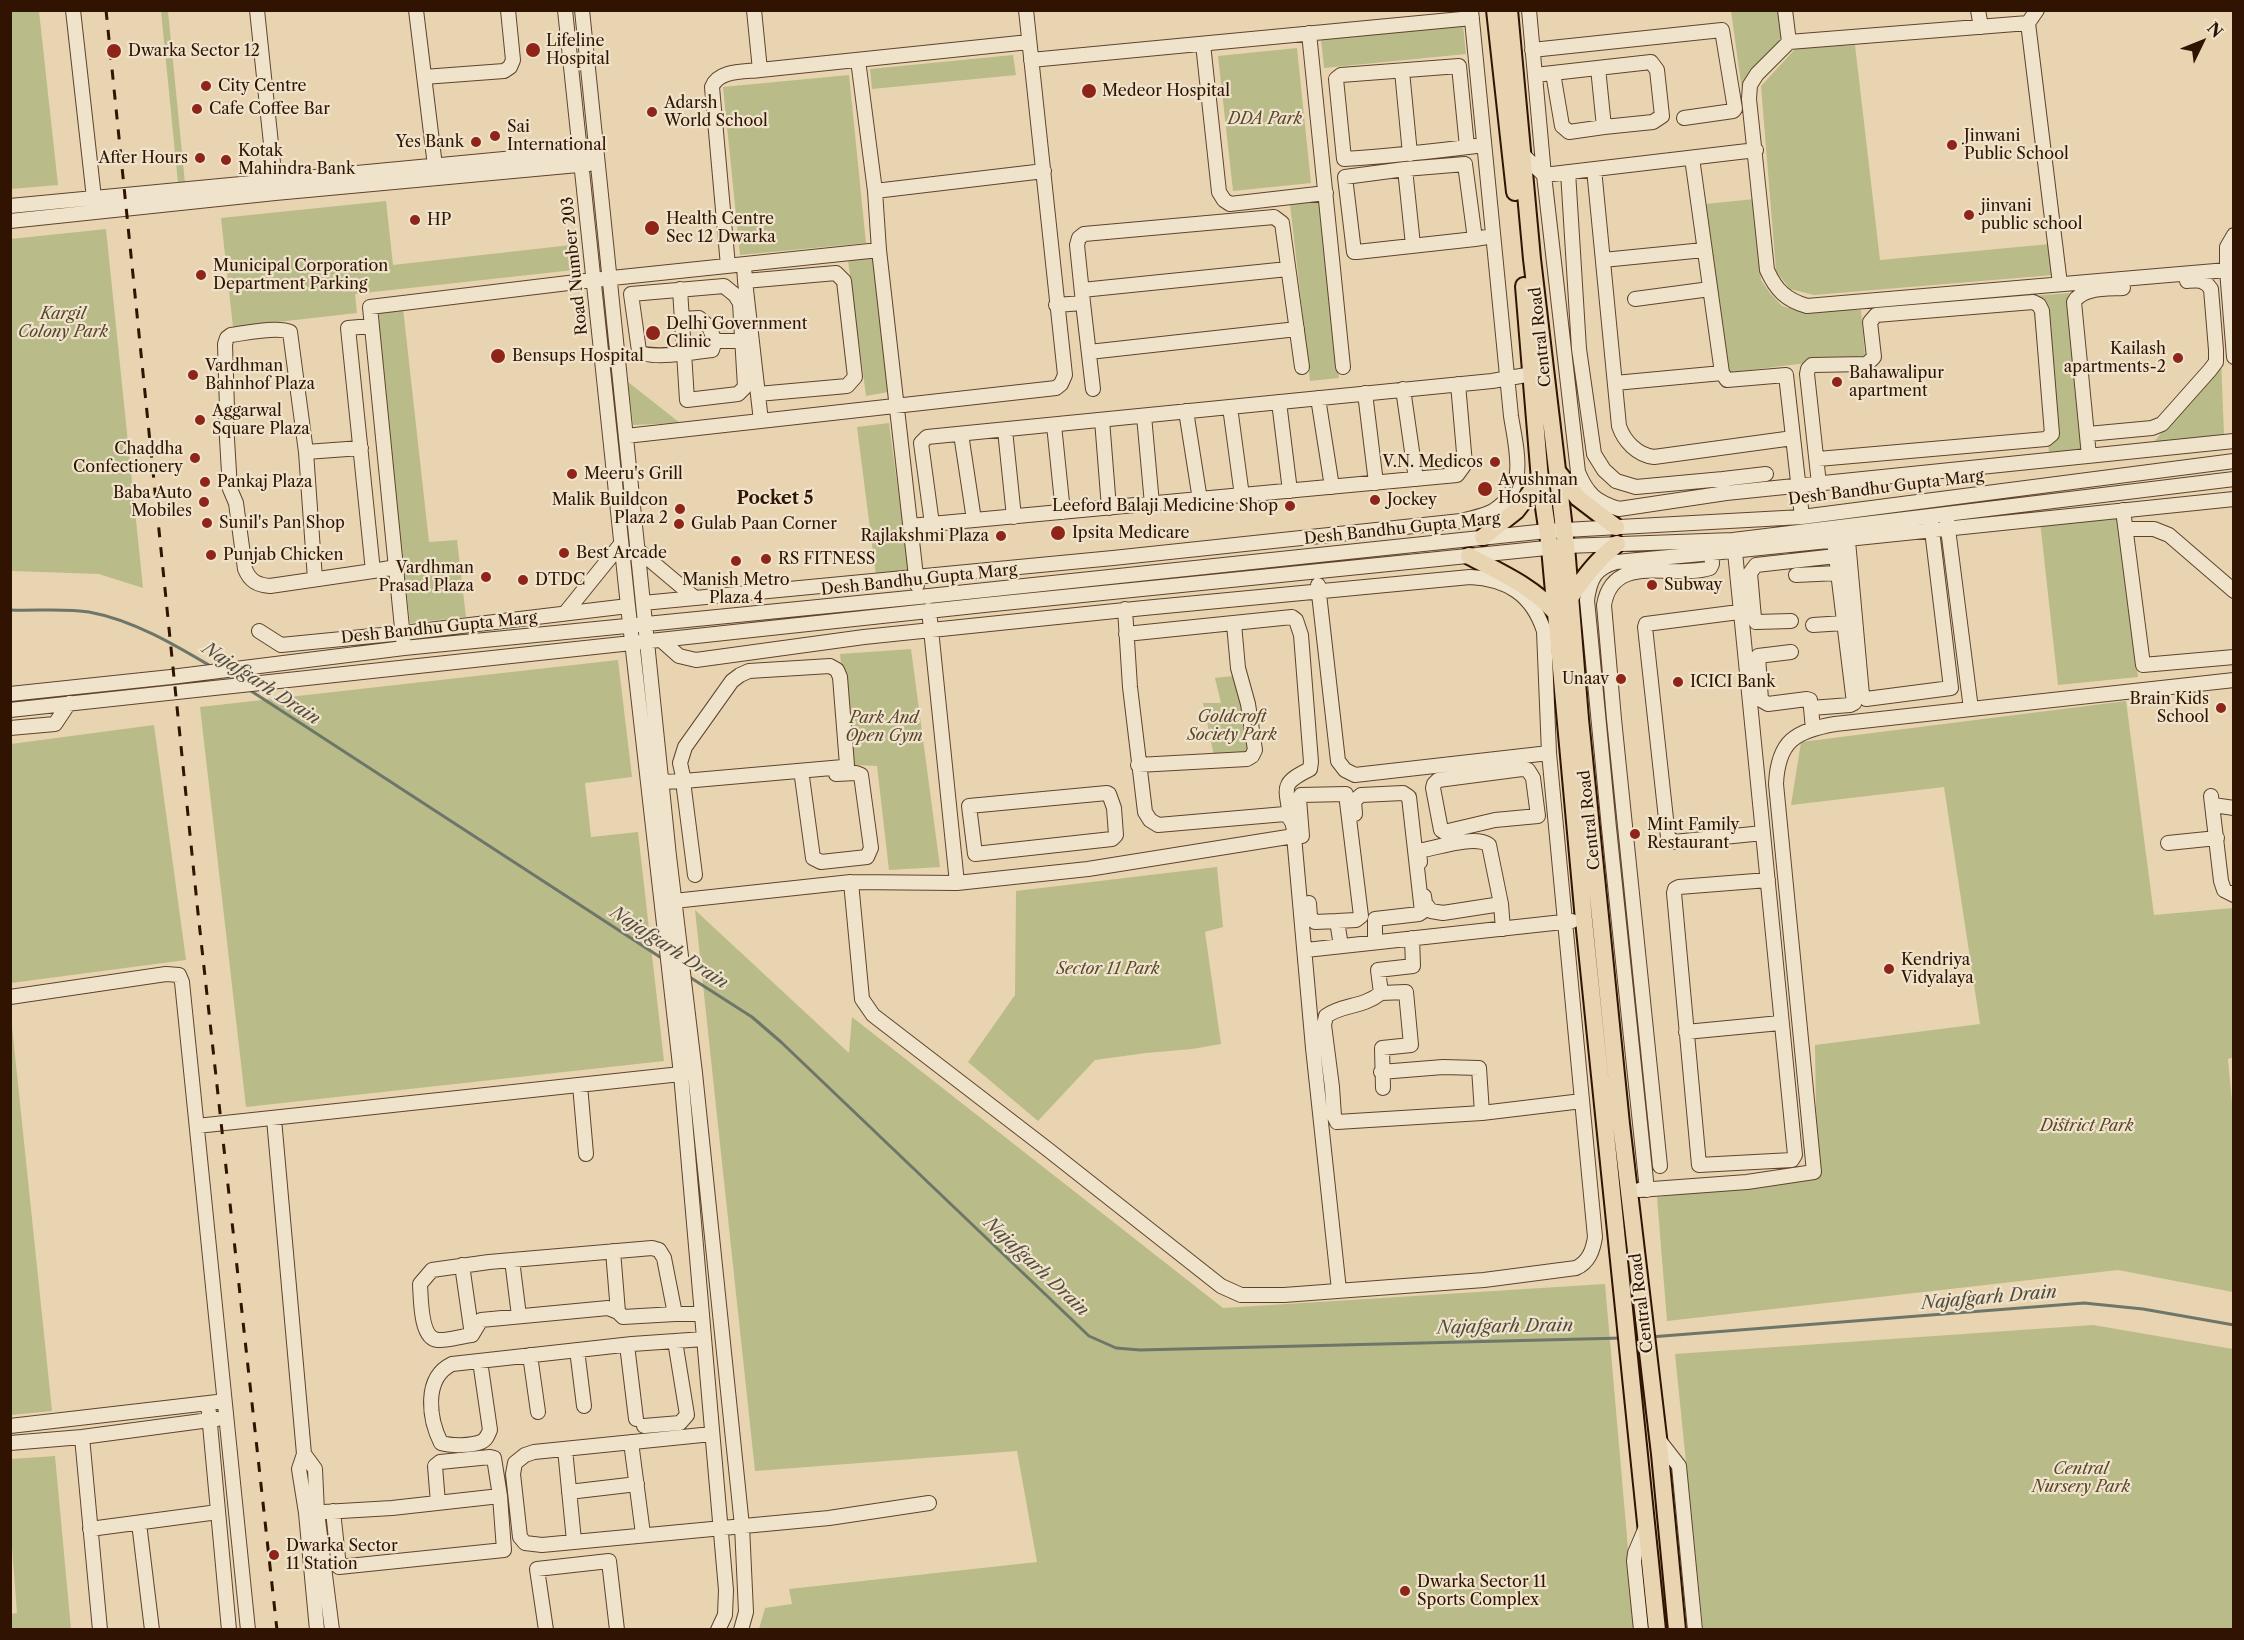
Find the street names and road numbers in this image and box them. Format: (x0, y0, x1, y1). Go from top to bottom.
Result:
street label: Road Number 203 (558, 196, 592, 336)
street label: Central Road (1526, 286, 1556, 388)
street label: Desh Bandhu Gupta Marg (1787, 466, 1985, 510)
street label: Desh Bandhu Gupta Marg (1303, 509, 1501, 549)
street label: Desh Bandhu Gupta Marg (820, 560, 1018, 600)
street label: Desh Bandhu Gupta Marg (340, 608, 538, 648)
street label: Central Road (1575, 769, 1605, 871)
street label: Central Road (1626, 1252, 1658, 1354)

